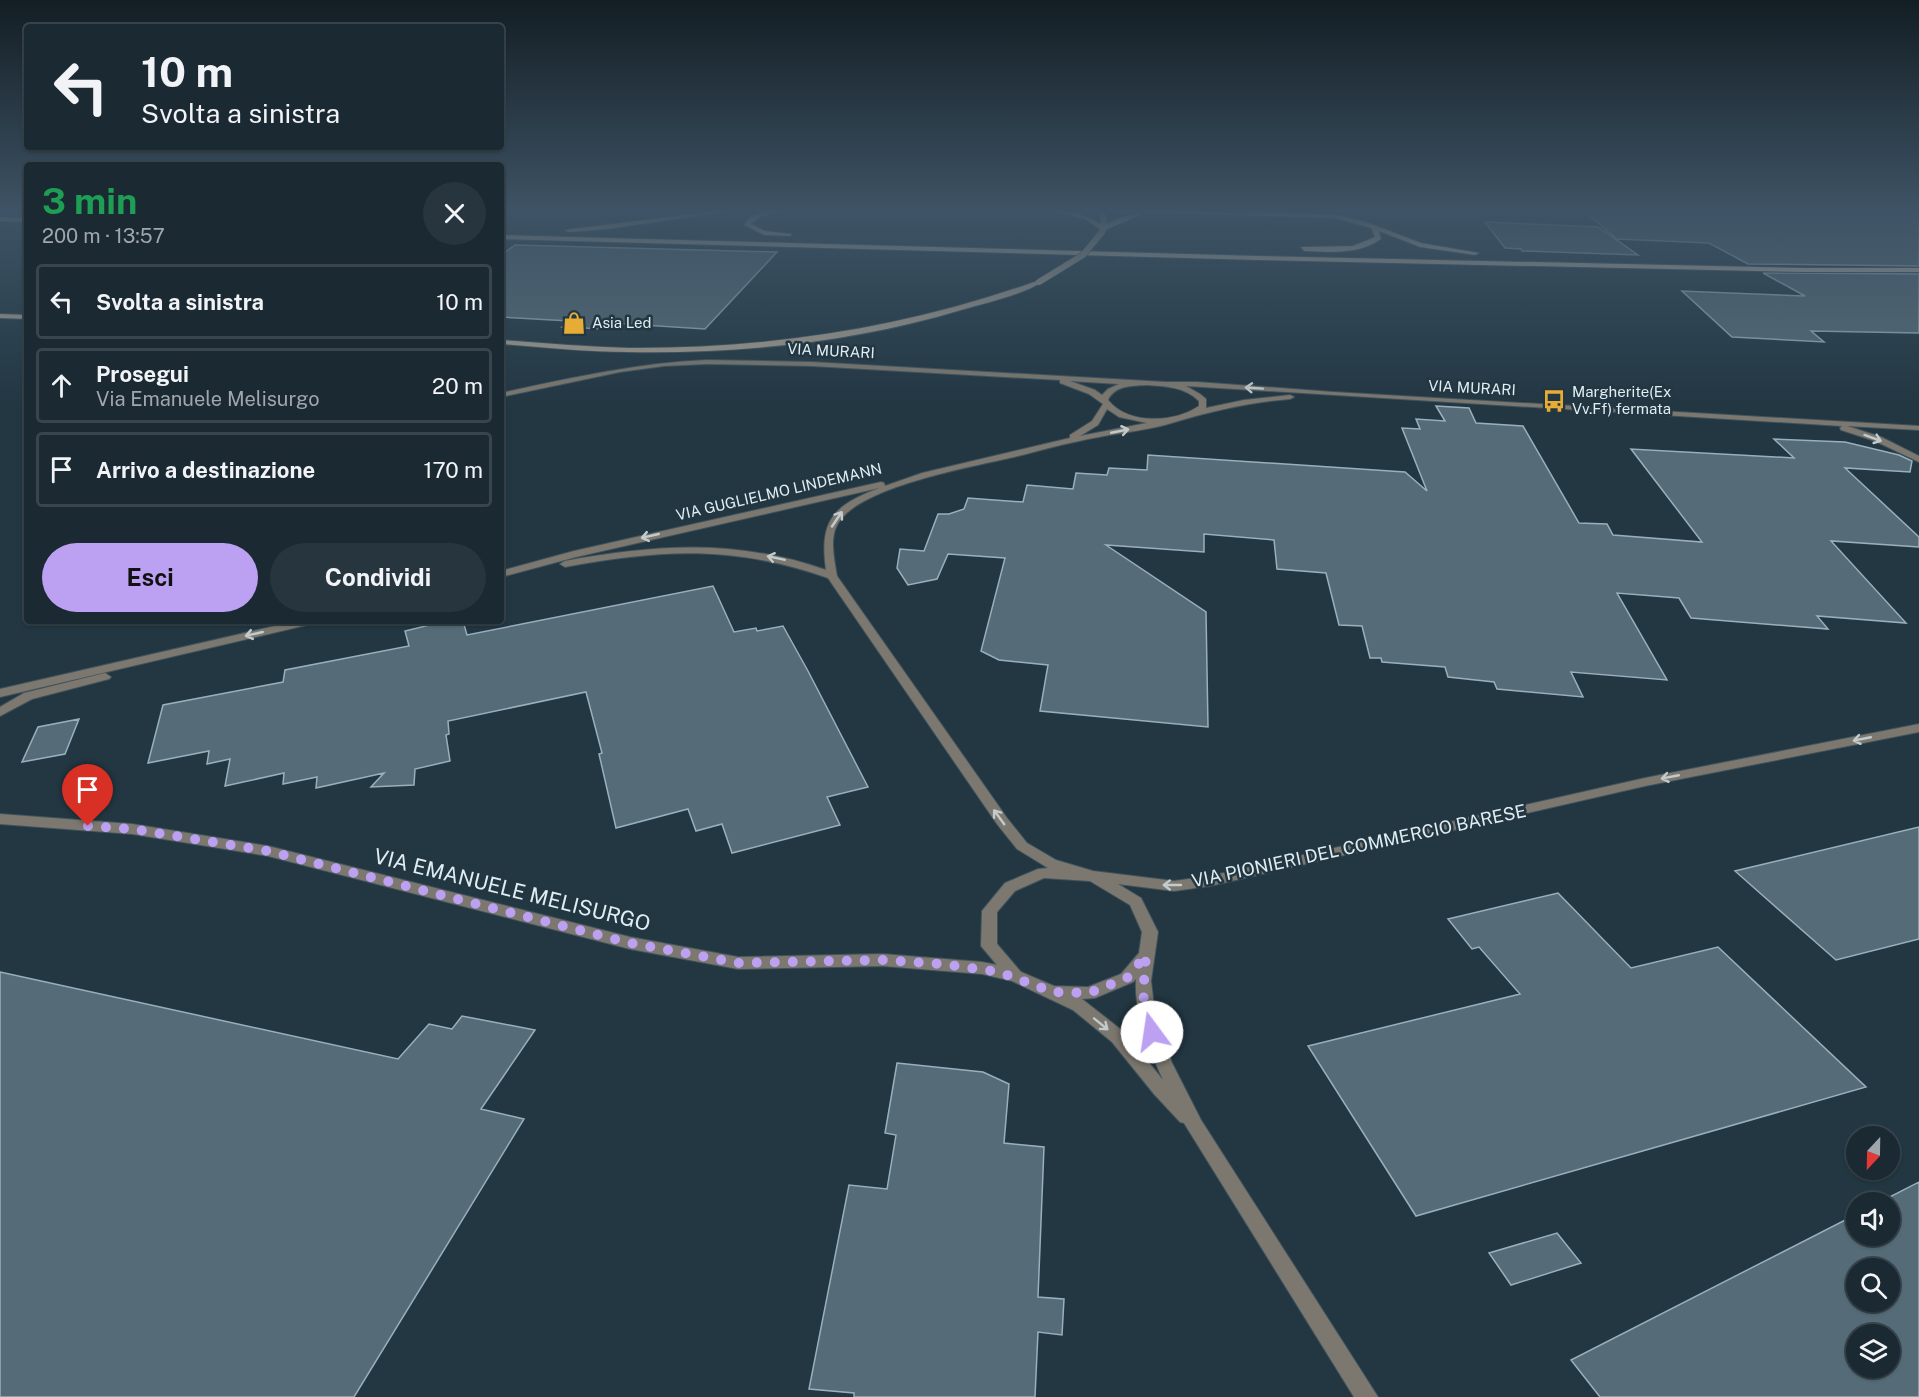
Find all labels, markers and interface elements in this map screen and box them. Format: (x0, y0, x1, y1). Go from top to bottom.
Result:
text: 10 m (141, 47, 233, 96)
icon: left (42, 48, 120, 126)
text: Svolta a sinistra (141, 97, 340, 129)
text: 3 min (42, 180, 137, 222)
button: close (423, 182, 486, 245)
text: 200 m · 13:57 (42, 224, 165, 248)
icon: left (45, 285, 78, 318)
text: Svolta a sinistra (96, 289, 264, 315)
text: 10 m (436, 289, 483, 315)
shop icon: Asia Led (561, 310, 587, 336)
place label: Asia Led (592, 314, 651, 331)
street label: VIA MURARI (787, 340, 875, 361)
text: Prosegui (96, 361, 189, 387)
icon: ahead (45, 369, 78, 402)
text: 20 m (432, 373, 483, 399)
street label: VIA MURARI (1428, 377, 1516, 398)
one-way arrow (1244, 382, 1264, 393)
place label: Margherite(Ex Vv.Ff) fermata (1572, 383, 1672, 417)
text: Via Emanuele Melisurgo (96, 387, 319, 411)
bus stop icon: Margherite(Ex Vv.Ff) fermata (1541, 388, 1567, 414)
one-way arrow (1110, 424, 1129, 436)
one-way arrow (1863, 433, 1882, 444)
icon: arrive (45, 453, 78, 486)
text: Arrivo a destinazione (96, 457, 315, 483)
text: 170 m (423, 457, 483, 483)
street label: VIA GUGLIELMO LINDEMANN (674, 460, 883, 523)
one-way arrow (831, 512, 843, 528)
one-way arrow (641, 531, 660, 543)
button: Esci (42, 543, 258, 612)
button: Condividi (270, 543, 486, 612)
one-way arrow (767, 552, 787, 563)
one-way arrow (245, 629, 265, 640)
one-way arrow (1852, 734, 1872, 745)
pin (62, 764, 113, 826)
one-way arrow (1661, 772, 1681, 783)
icon: arrive (71, 773, 104, 806)
street label: VIA PIONIERI DEL COMMERCIO BARESE (1190, 800, 1528, 891)
one-way arrow (993, 809, 1005, 825)
street label: VIA EMANUELE MELISURGO (371, 843, 653, 936)
one-way arrow (1163, 879, 1183, 891)
position arrow (1120, 1000, 1184, 1064)
one-way arrow (1093, 1017, 1109, 1030)
north arrow (1846, 1126, 1900, 1180)
map controls (1846, 1126, 1900, 1378)
button: sound (1846, 1192, 1900, 1246)
button: search (1846, 1258, 1900, 1312)
button: layers (1846, 1324, 1900, 1378)

